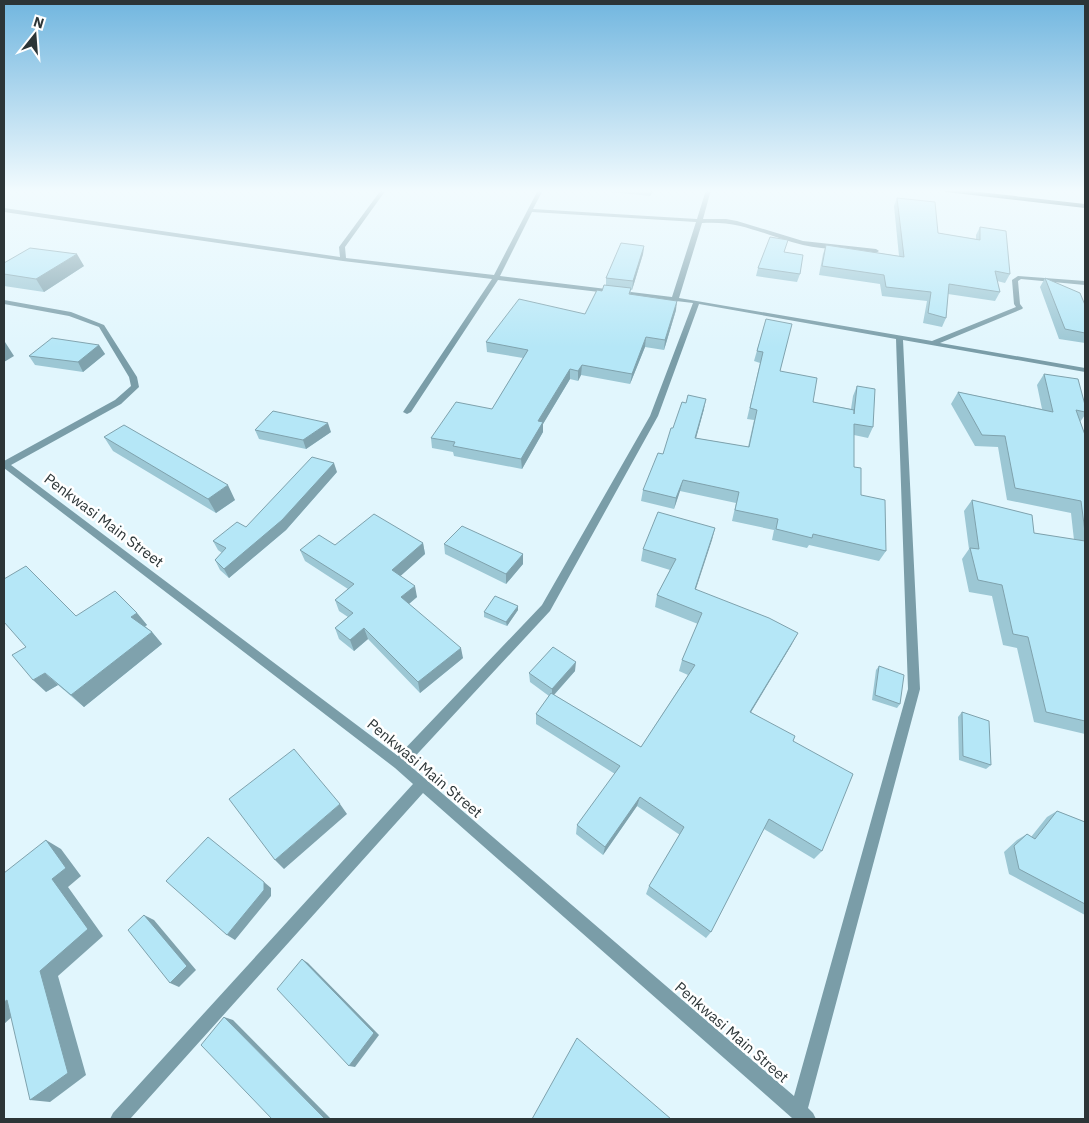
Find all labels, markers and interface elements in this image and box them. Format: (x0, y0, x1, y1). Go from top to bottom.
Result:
north arrow (10, 10, 60, 60)
text: N (31, 12, 46, 33)
street label: Penkwasi Main Street (41, 469, 167, 571)
street label: Penkwasi Main Street (364, 714, 486, 822)
street label: Penkwasi Main Street (671, 977, 793, 1087)

